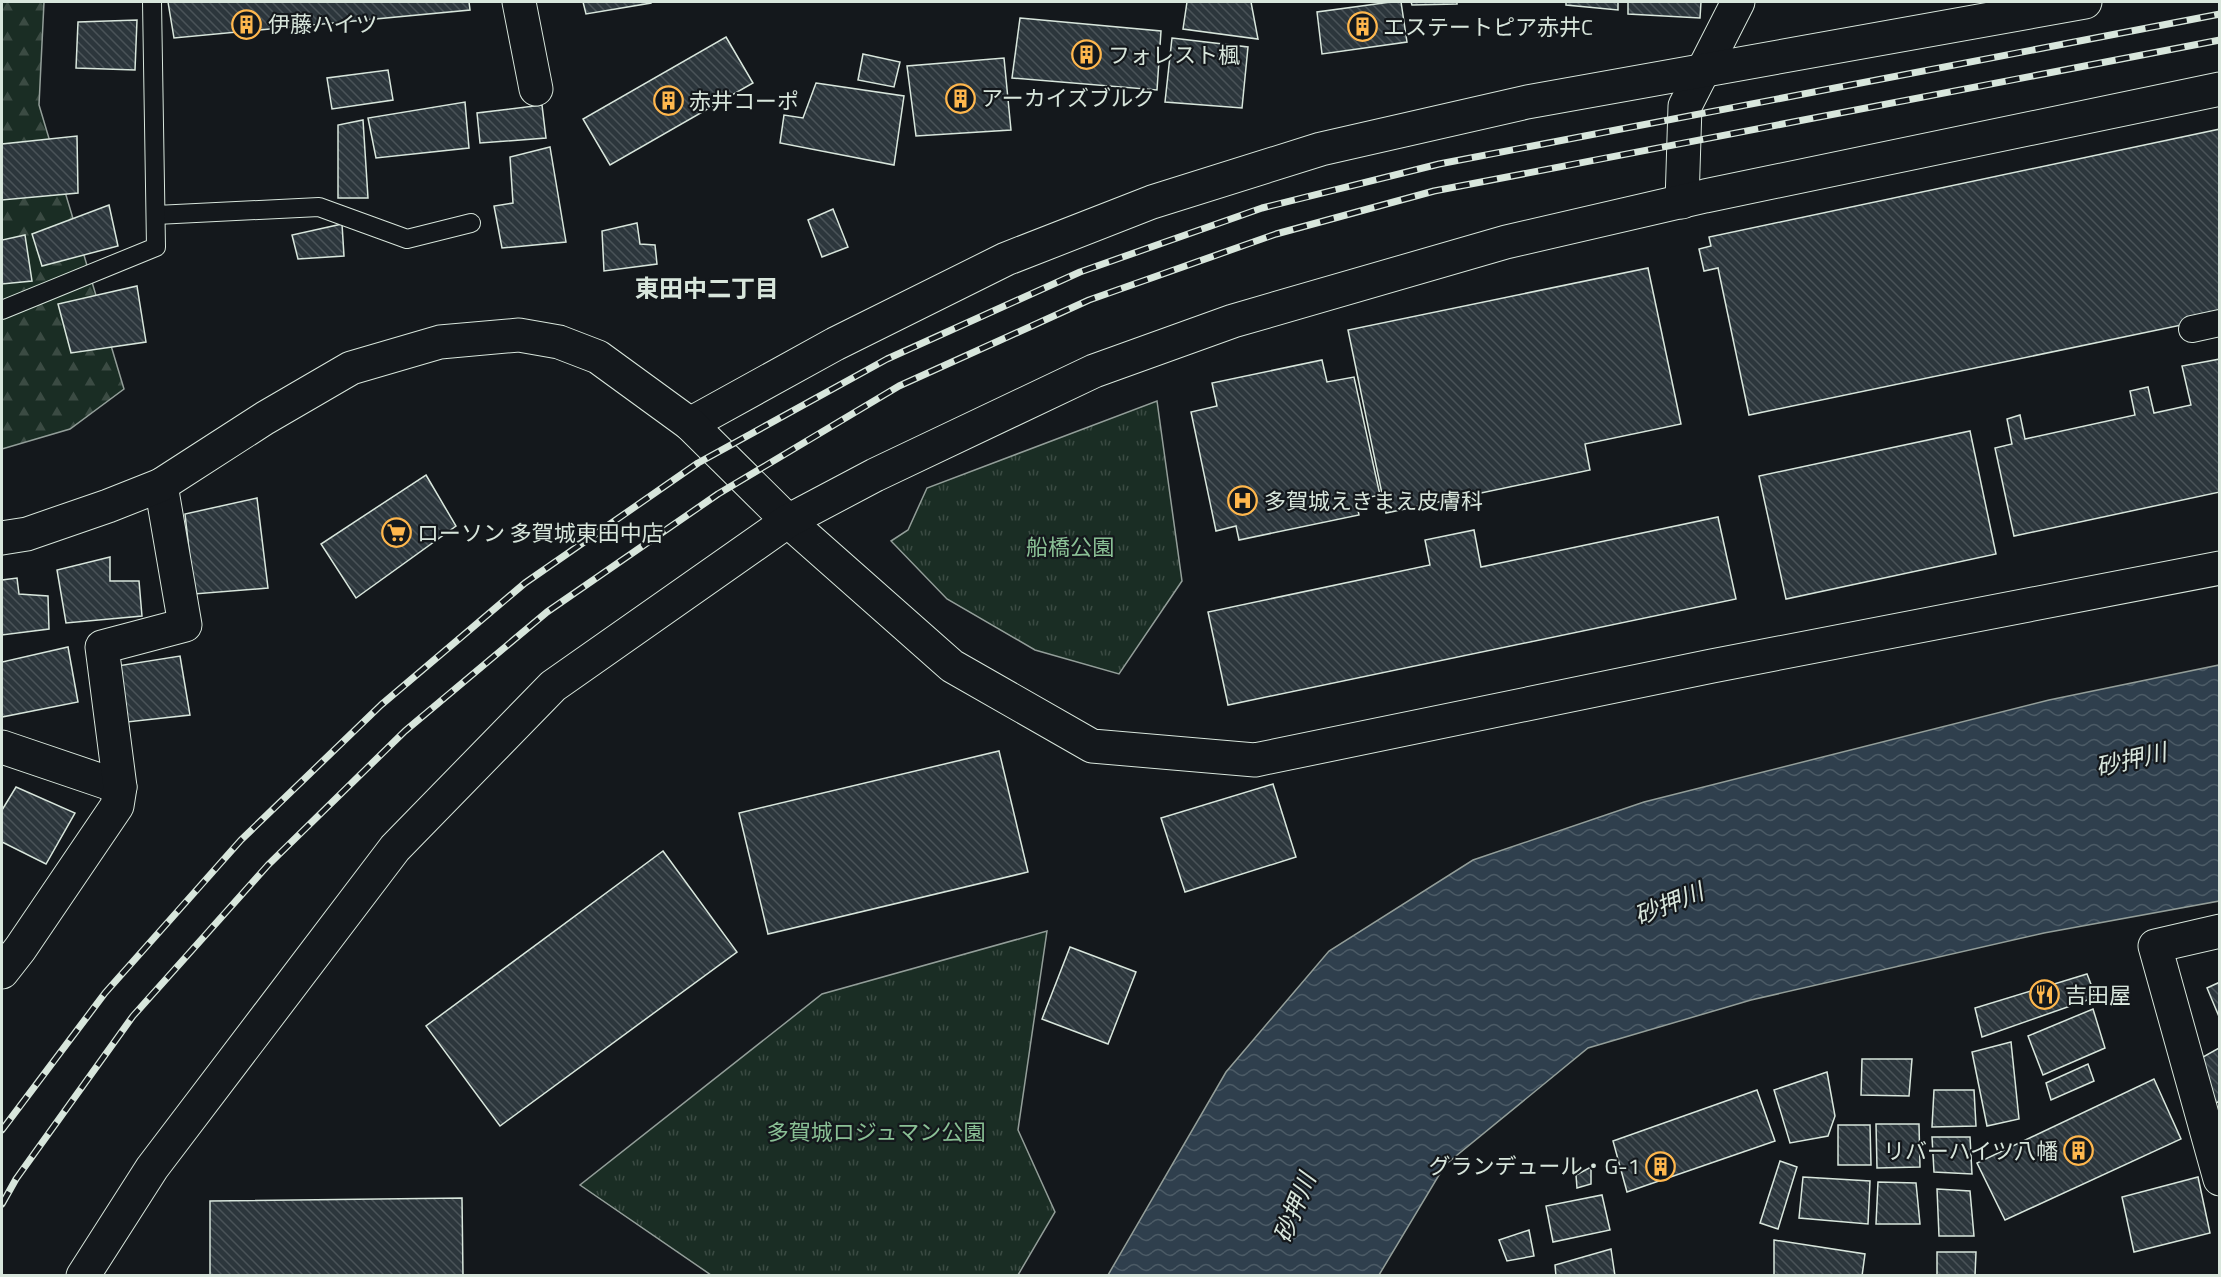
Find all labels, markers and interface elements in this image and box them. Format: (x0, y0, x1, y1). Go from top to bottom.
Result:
place label: 伊藤ハイツ (268, 7, 378, 41)
building icon: 伊藤ハイツ (231, 8, 263, 40)
place label: エステートピア赤井C (1383, 10, 1593, 44)
building icon: エステートピア赤井C (1346, 11, 1378, 43)
place label: フォレスト楓 (1108, 38, 1240, 72)
building icon: フォレスト楓 (1071, 39, 1103, 71)
place label: アーカイズブルク (981, 81, 1155, 115)
building icon: アーカイズブルク (944, 82, 976, 114)
place label: 赤井コーポ (689, 84, 799, 118)
building icon: 赤井コーポ (652, 85, 684, 117)
district label: 東田中二丁目 (635, 270, 779, 306)
place label: 多賀城えきまえ皮膚科 (1264, 484, 1483, 518)
hospital icon: 多賀城えきまえ皮膚科 (1227, 485, 1259, 517)
place label: ローソン 多賀城東田中店 (417, 516, 664, 550)
supermarket icon: ローソン 多賀城東田中店 (380, 517, 412, 549)
park label: 船橋公園 (1026, 530, 1114, 564)
water label: 砂押川 (2092, 733, 2173, 785)
water label: 砂押川 (1629, 872, 1712, 933)
place label: 吉田屋 (2065, 978, 2131, 1012)
restaurant icon: 吉田屋 (2028, 979, 2060, 1011)
park label: 多賀城ロジュマン公園 (767, 1115, 985, 1149)
place label: リバーハイツ八幡 (1883, 1134, 2058, 1168)
building icon: リバーハイツ八幡 (2063, 1135, 2095, 1167)
place label: グランデュール・G-1 (1428, 1149, 1640, 1183)
building icon: グランデュール・G-1 (1645, 1150, 1677, 1182)
water label: 砂押川 (1264, 1165, 1325, 1248)

